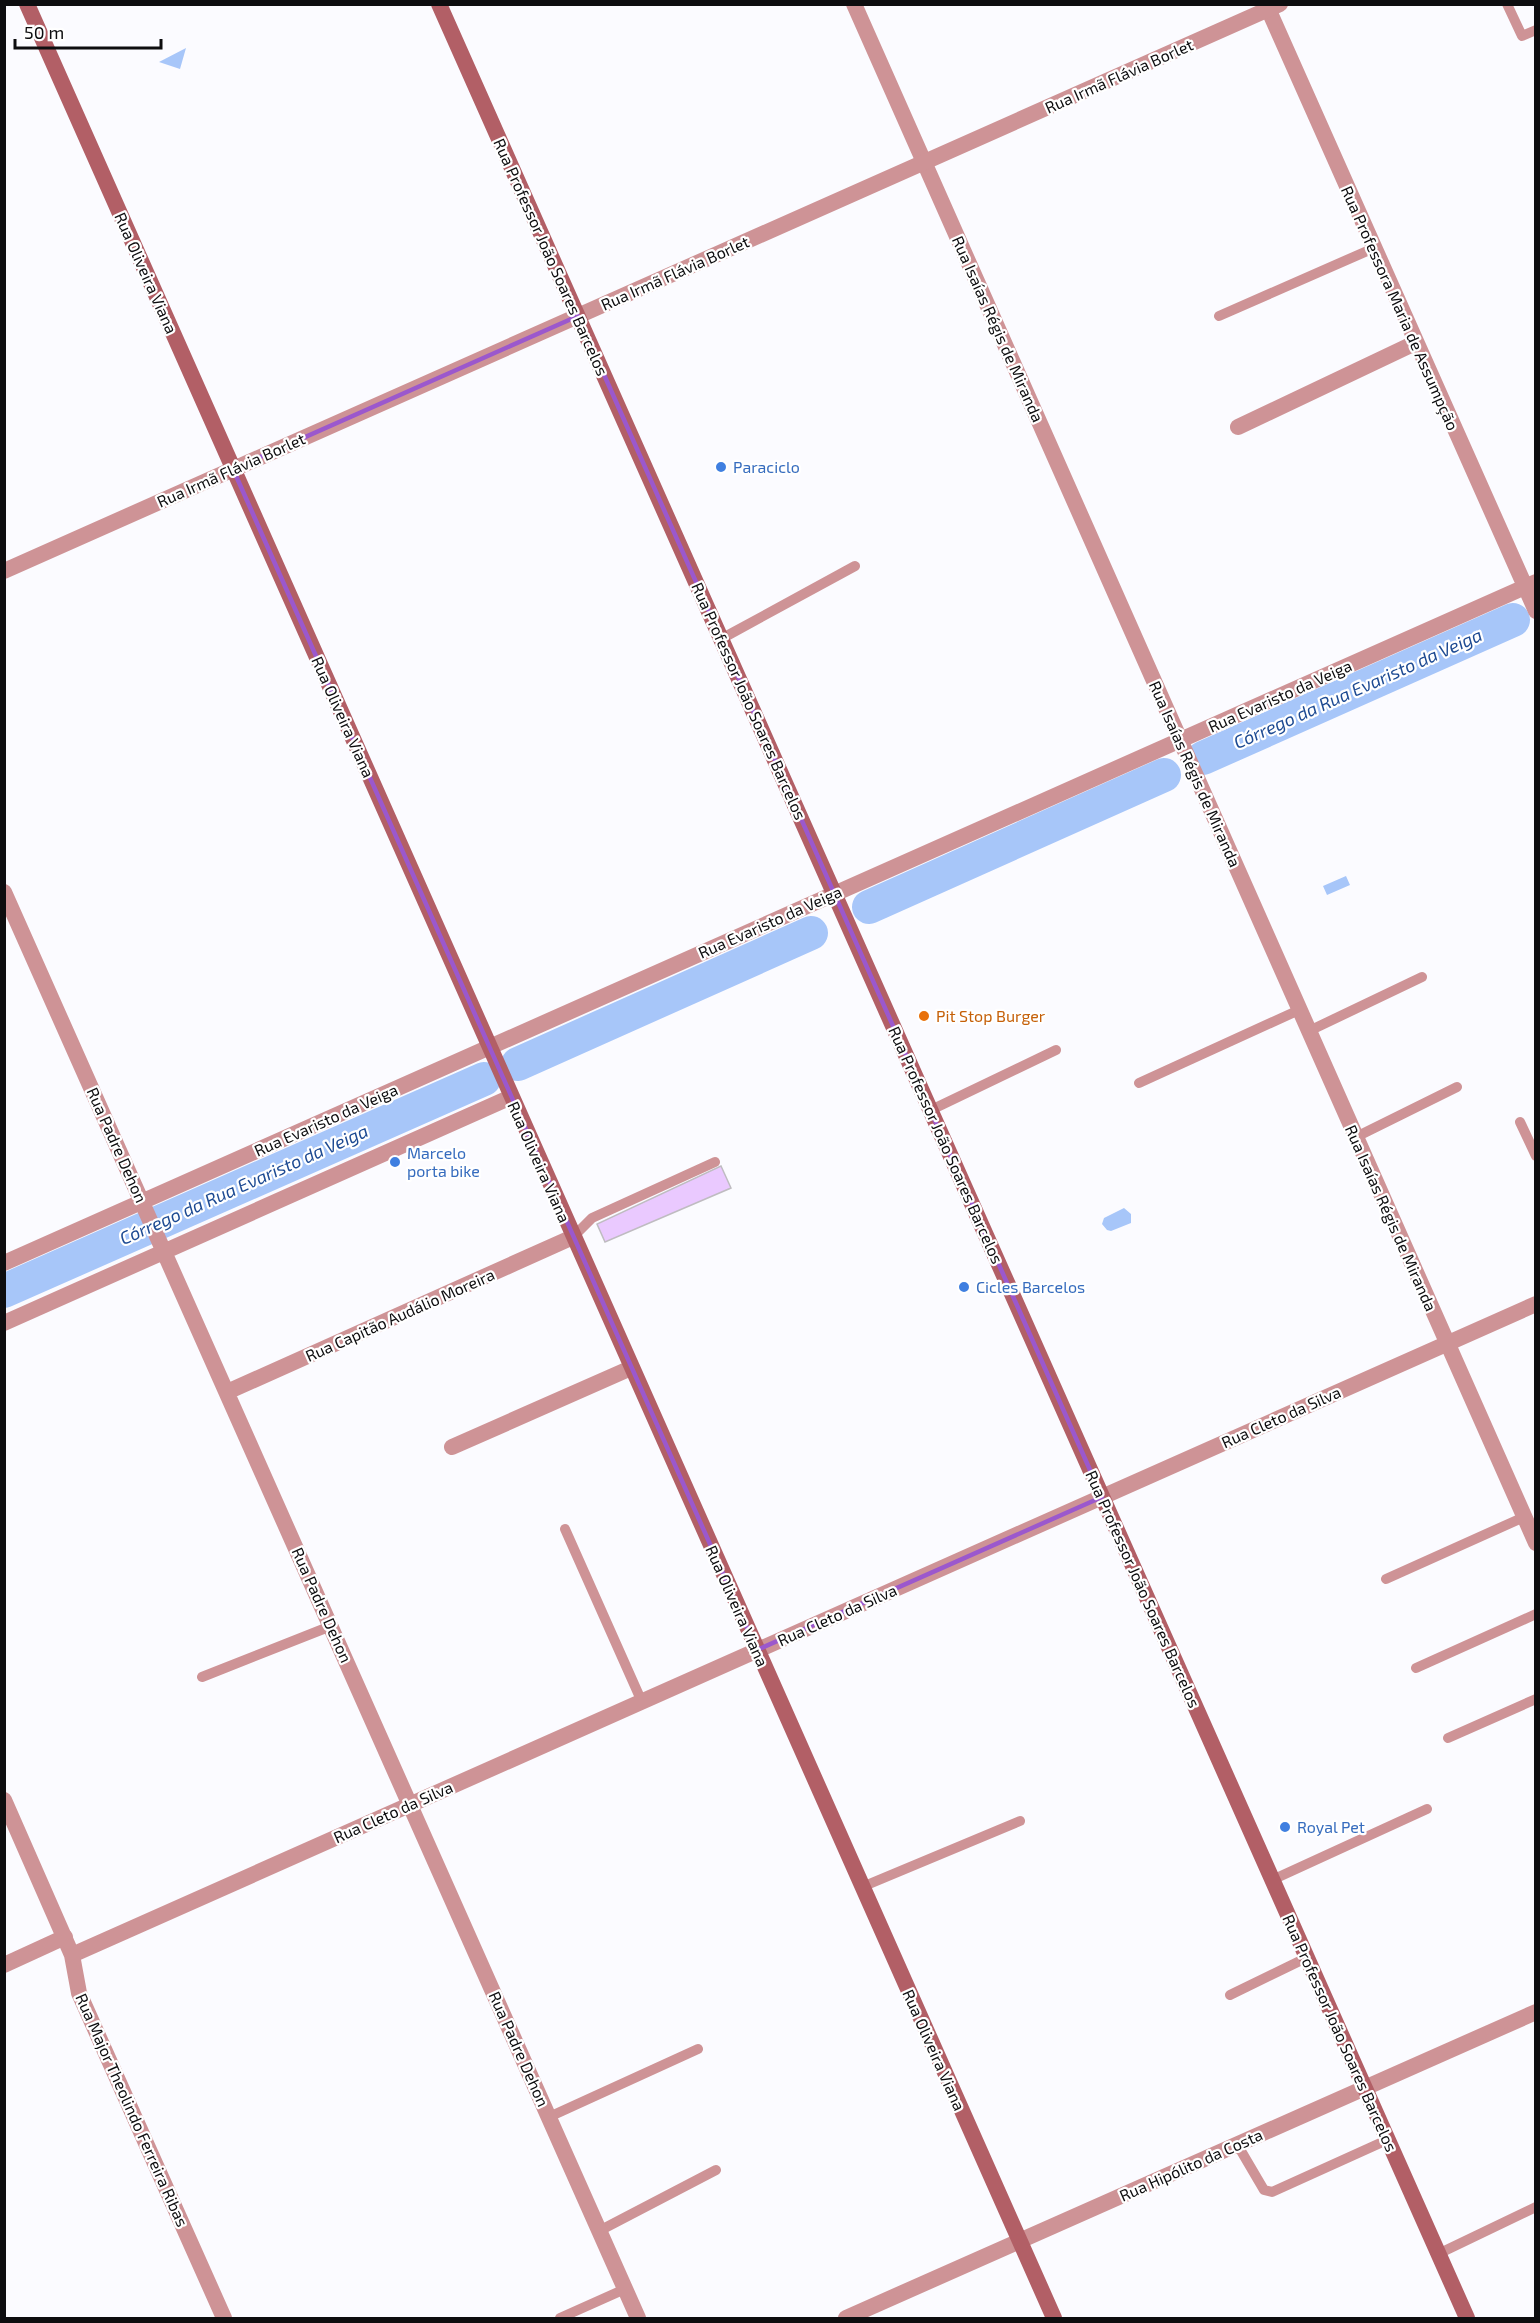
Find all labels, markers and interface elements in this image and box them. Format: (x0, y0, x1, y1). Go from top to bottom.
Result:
scale bar (15, 12, 160, 50)
text: 50 m (24, 21, 64, 43)
street label: Rua Irmã Flávia Borlet (1042, 34, 1196, 117)
street label: Rua Professor João Soares Barcelos (490, 135, 613, 378)
street label: Rua Professora Maria de Assumpção (1337, 183, 1463, 433)
street label: Rua Oliveira Viana (111, 209, 182, 336)
street label: Rua Irmã Flávia Borlet (598, 231, 752, 314)
street label: Rua Isaías Régis de Miranda (949, 233, 1048, 425)
street label: Rua Irmã Flávia Borlet (154, 428, 308, 511)
place label: Paraciclo (733, 457, 800, 476)
marker: Paraciclo (714, 460, 728, 474)
street label: Rua Professor João Soares Barcelos (688, 579, 811, 822)
water label: Córrego da Rua Evaristo da Veiga (1230, 624, 1486, 754)
street label: Rua Oliveira Viana (308, 653, 379, 780)
street label: Rua Evaristo da Veiga (1205, 656, 1355, 736)
street label: Rua Isaías Régis de Miranda (1146, 678, 1245, 870)
street label: Rua Evaristo da Veiga (695, 881, 845, 962)
place label: Pit Stop Burger (936, 1006, 1046, 1025)
marker: Pit Stop Burger (917, 1009, 931, 1023)
street label: Rua Professor João Soares Barcelos (885, 1023, 1008, 1266)
street label: Rua Evaristo da Veiga (251, 1079, 401, 1160)
street label: Rua Padre Dehon (84, 1084, 151, 1205)
street label: Rua Oliveira Viana (504, 1098, 575, 1225)
water label: Córrego da Rua Evaristo da Veiga (116, 1119, 371, 1249)
street label: Rua Isaías Régis de Miranda (1342, 1122, 1441, 1314)
place label: Marcelo porta bike (407, 1143, 480, 1180)
marker: Marcelo porta bike (388, 1155, 402, 1169)
street label: Rua Capitão Audálio Moreira (302, 1264, 497, 1365)
place label: Cicles Barcelos (976, 1277, 1085, 1296)
marker: Cicles Barcelos (957, 1280, 971, 1294)
street label: Rua Cleto da Silva (1218, 1382, 1343, 1451)
street label: Rua Professor João Soares Barcelos (1082, 1467, 1205, 1710)
street label: Rua Oliveira Viana (702, 1542, 773, 1669)
street label: Rua Padre Dehon (289, 1544, 356, 1665)
street label: Rua Cleto da Silva (774, 1580, 899, 1649)
street label: Rua Cleto da Silva (330, 1777, 455, 1846)
place label: Royal Pet (1297, 1817, 1365, 1836)
marker: Royal Pet (1278, 1820, 1292, 1834)
street label: Rua Professor João Soares Barcelos (1279, 1911, 1402, 2154)
street label: Rua Oliveira Viana (899, 1986, 970, 2113)
street label: Rua Padre Dehon (486, 1988, 553, 2109)
street label: Rua Major Theolindo Ferreira Ribas (71, 1990, 193, 2230)
street label: Rua Hipólito da Costa (1116, 2124, 1265, 2205)

